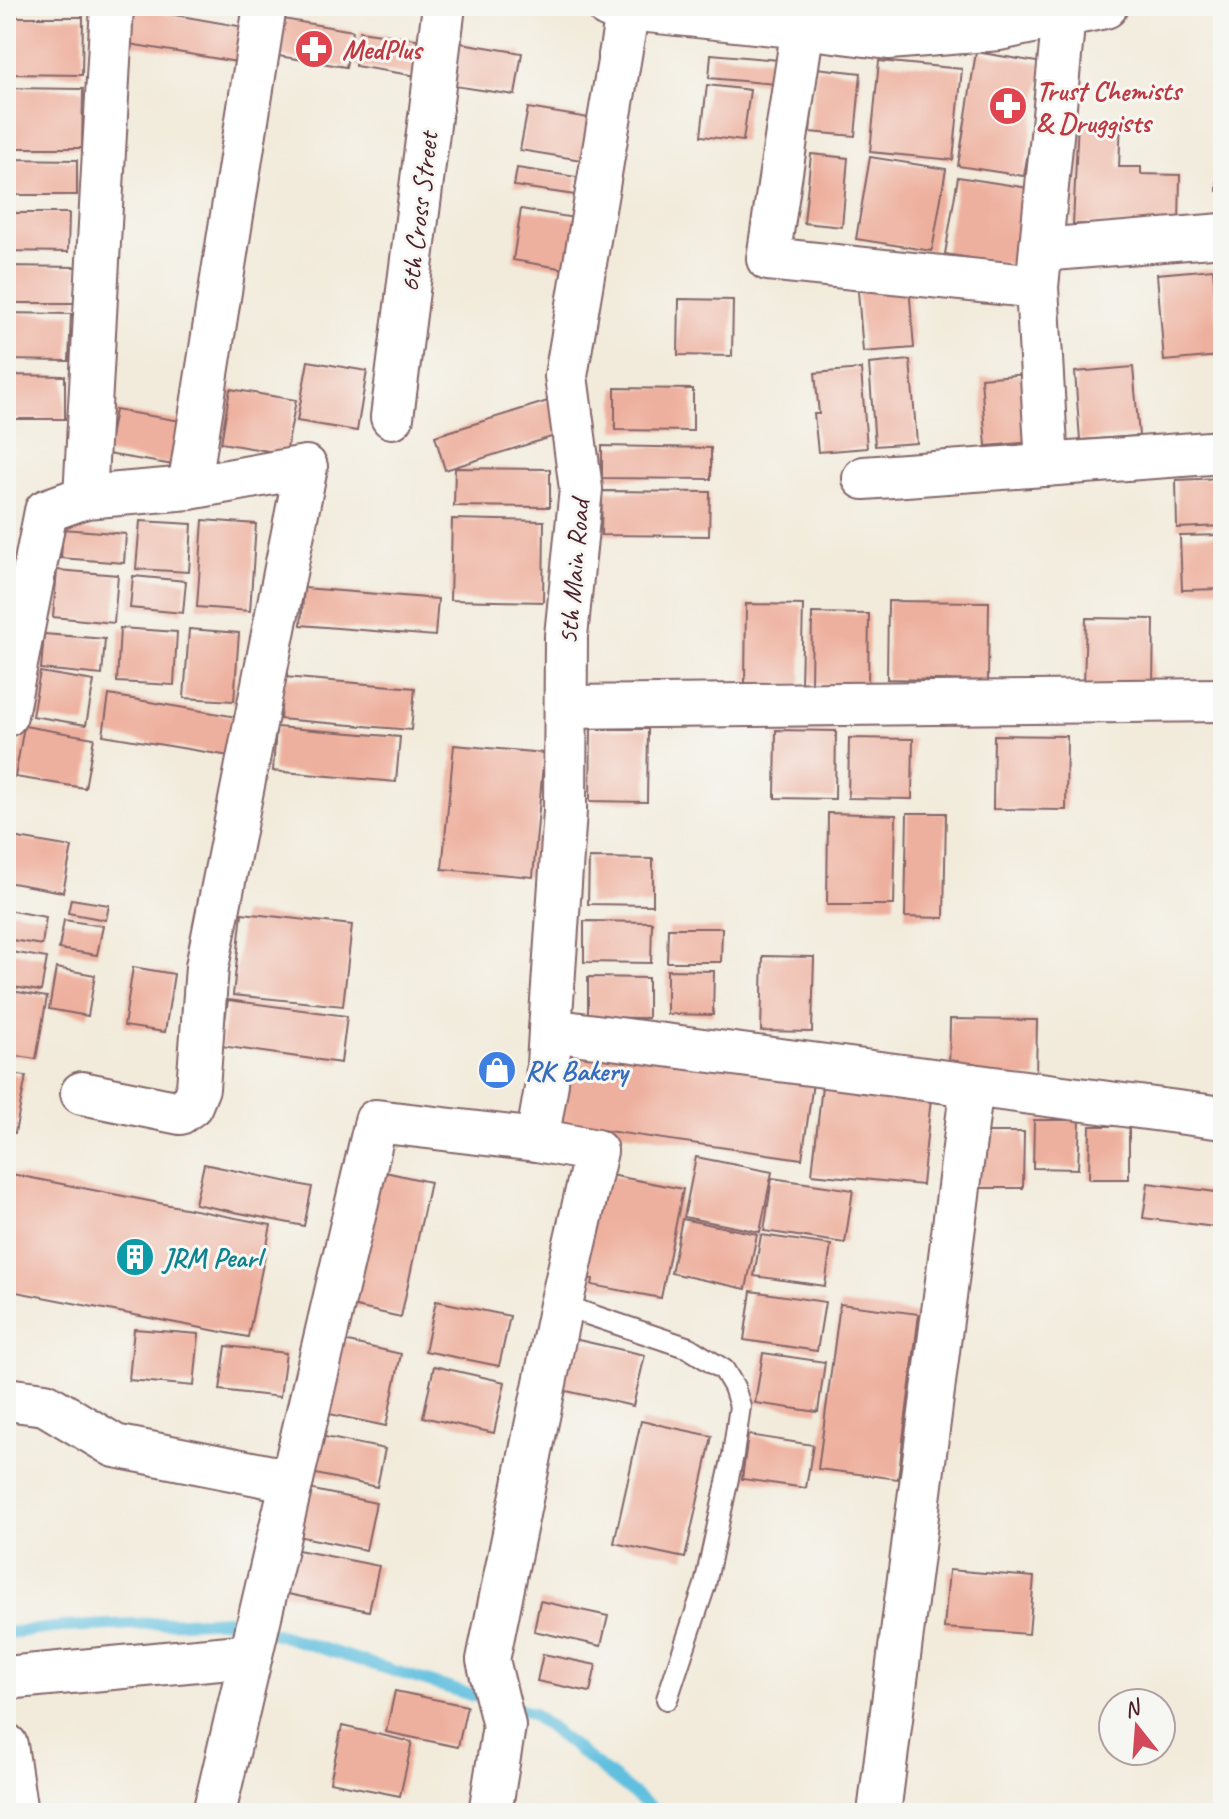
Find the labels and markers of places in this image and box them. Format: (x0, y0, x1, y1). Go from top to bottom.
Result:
pharmacy icon: MedPlus (293, 28, 335, 70)
place label: MedPlus (342, 32, 425, 67)
place label: Trust Chemists & Druggists (1036, 73, 1184, 140)
pharmacy icon: Trust Chemists & Druggists (987, 85, 1029, 127)
shop icon: RK Bakery (476, 1049, 518, 1091)
place label: RK Bakery (525, 1053, 631, 1088)
building icon: JRM Pearl (114, 1236, 156, 1278)
place label: JRM Pearl (161, 1240, 266, 1275)

